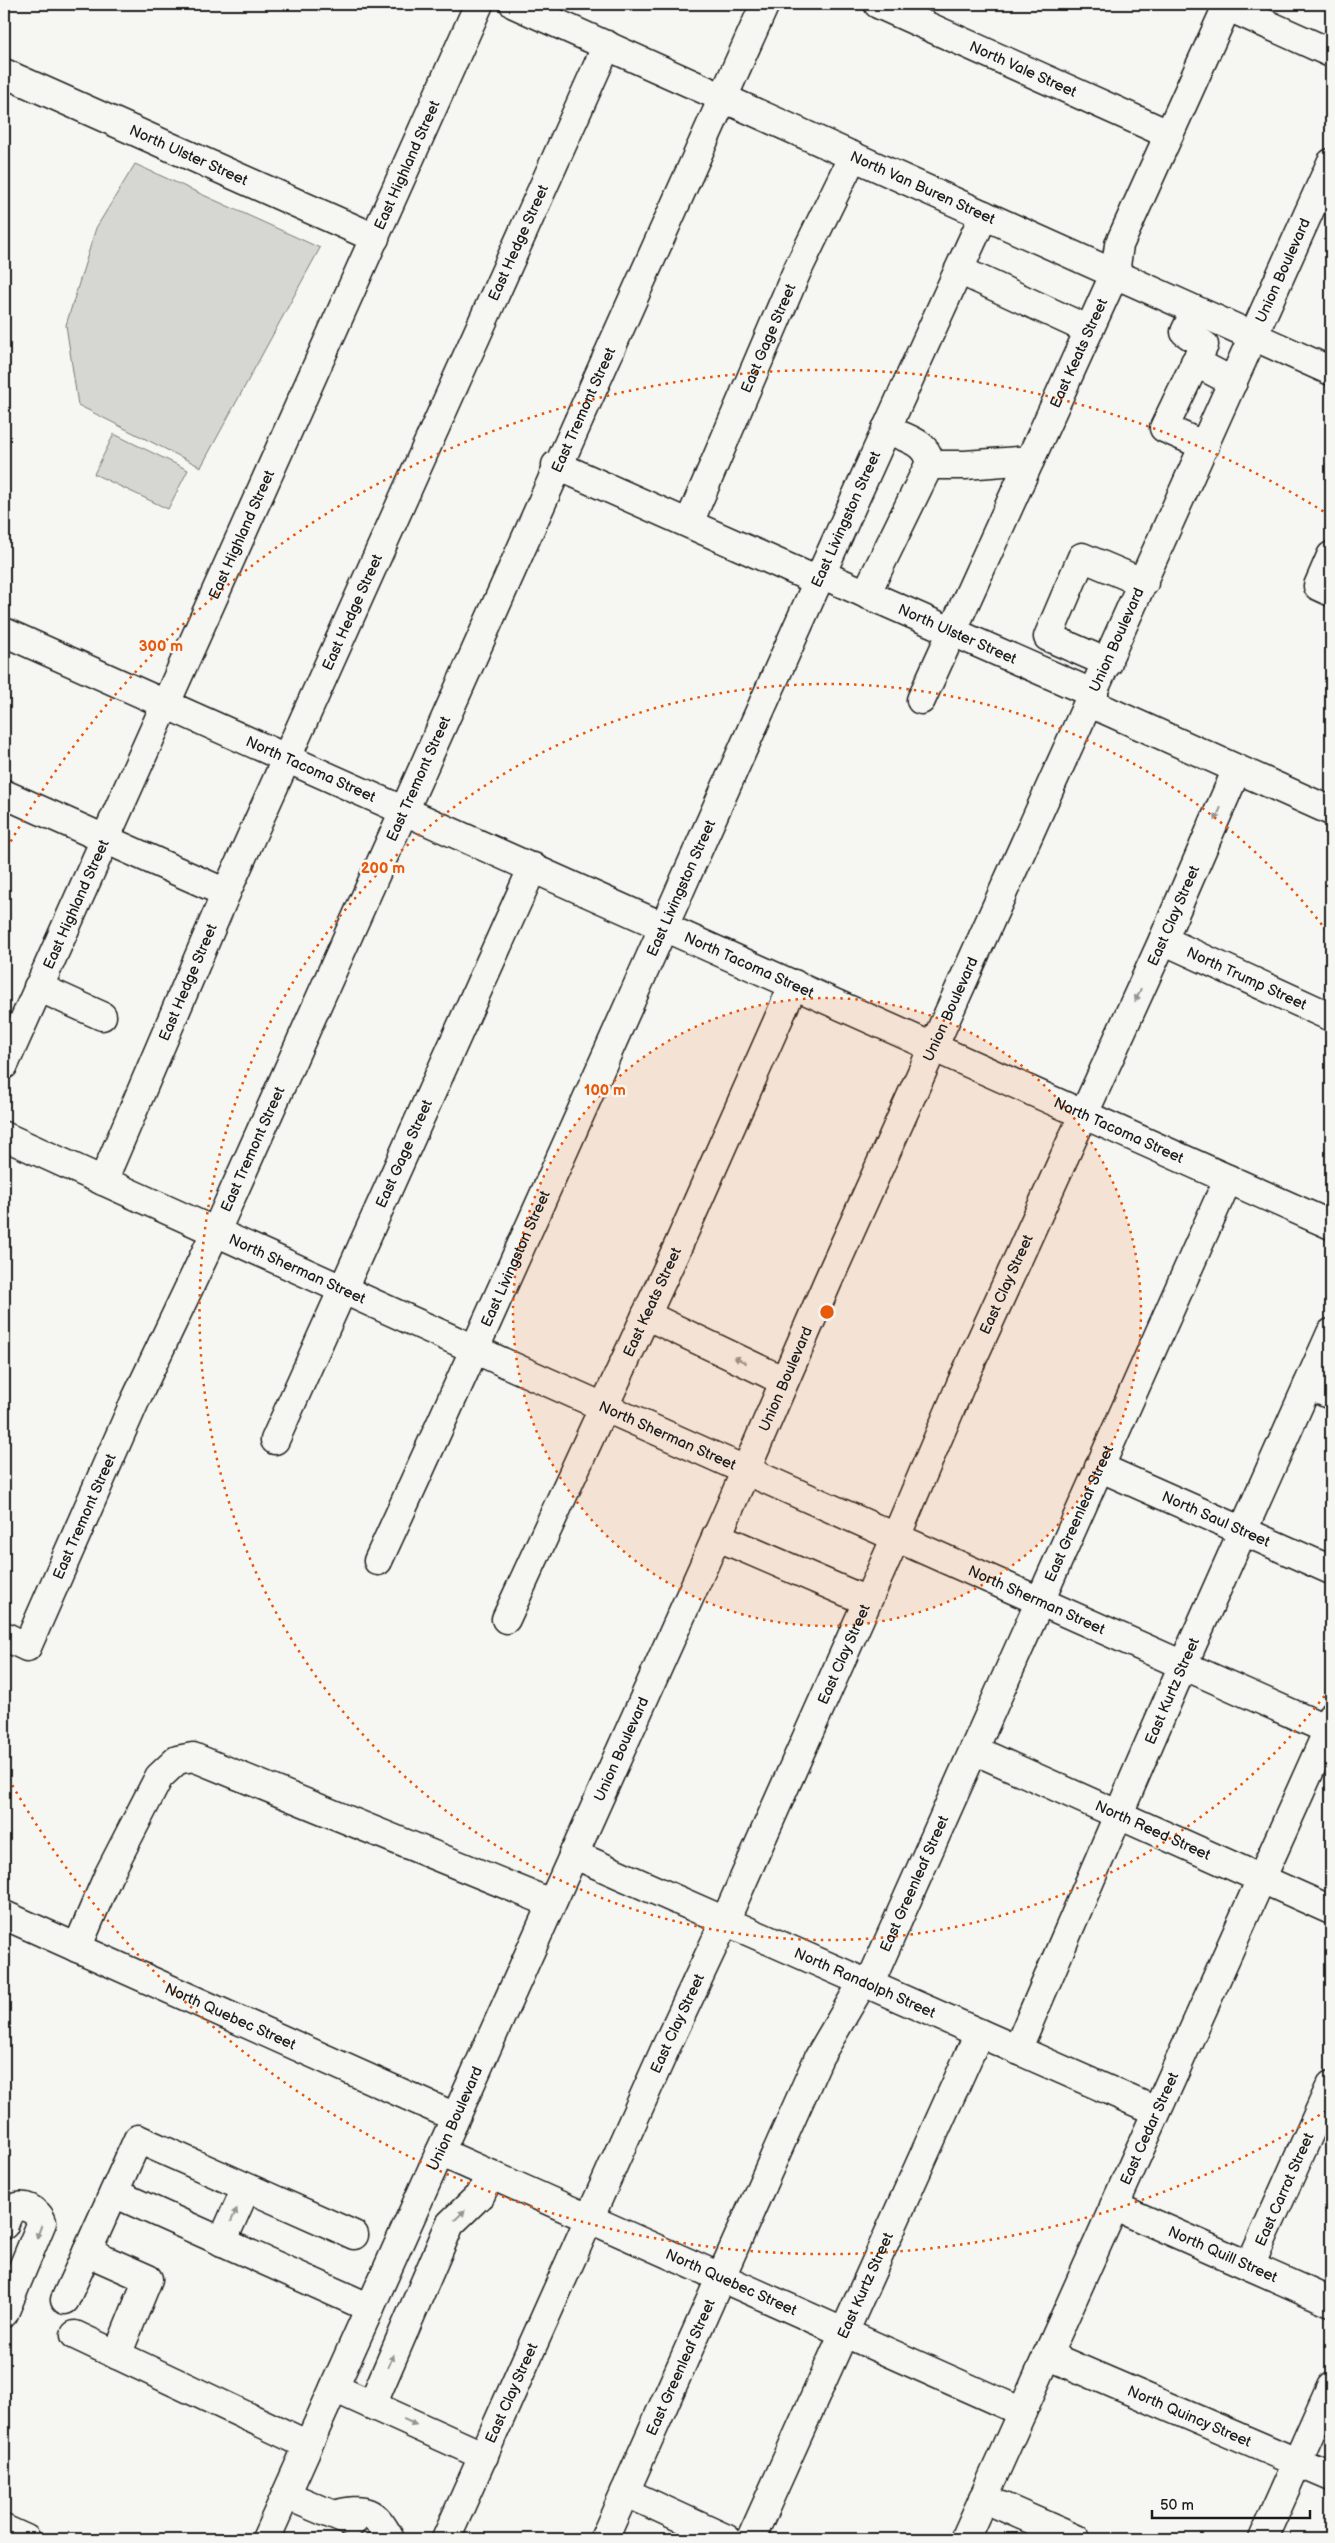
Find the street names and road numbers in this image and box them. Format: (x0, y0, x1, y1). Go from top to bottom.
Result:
street label: North Vale Street (966, 37, 1080, 102)
street label: East Highland Street (370, 97, 445, 233)
street label: North Ulster Street (126, 121, 251, 190)
street label: North Van Buren Street (847, 147, 998, 229)
street label: East Hedge Street (484, 181, 553, 304)
street label: Union Boulevard (1251, 215, 1315, 326)
street label: East Gage Street (737, 281, 801, 396)
street label: East Keats Street (1046, 295, 1112, 411)
street label: East Tremont Street (548, 344, 620, 476)
street label: East Livingston Street (807, 448, 885, 591)
street label: East Highland Street (205, 467, 279, 603)
street label: East Hedge Street (318, 551, 387, 674)
street label: Union Boulevard (1085, 585, 1149, 695)
street label: North Ulster Street (895, 600, 1020, 669)
street label: East Tremont Street (383, 713, 455, 845)
street label: North Tacoma Street (243, 732, 379, 807)
street label: East Livingston Street (643, 817, 720, 960)
street label: East Highland Street (39, 837, 114, 972)
street label: East Clay Street (1143, 862, 1204, 969)
street label: East Hedge Street (155, 921, 222, 1044)
street label: North Tacoma Street (681, 928, 817, 1003)
street label: North Trump Street (1183, 943, 1310, 1015)
street label: Union Boulevard (919, 954, 983, 1064)
street label: East Tremont Street (217, 1083, 289, 1215)
street label: North Tacoma Street (1051, 1093, 1187, 1168)
street label: East Gage Street (372, 1096, 437, 1211)
street label: East Livingston Street (477, 1187, 555, 1330)
street label: North Sherman Street (226, 1230, 369, 1309)
street label: East Clay Street (976, 1231, 1038, 1338)
street label: East Keats Street (619, 1244, 686, 1360)
street label: Union Boulevard (755, 1324, 817, 1435)
street label: North Sherman Street (596, 1397, 739, 1475)
street label: East Greenleaf Street (1041, 1442, 1118, 1585)
street label: East Tremont Street (49, 1451, 121, 1583)
street label: North Saul Street (1159, 1487, 1273, 1552)
street label: North Sherman Street (965, 1562, 1108, 1639)
street label: East Clay Street (814, 1601, 875, 1708)
street label: East Kurtz Street (1141, 1634, 1204, 1748)
street label: Union Boulevard (590, 1694, 653, 1805)
street label: North Reed Street (1092, 1796, 1214, 1865)
street label: East Greenleaf Street (876, 1812, 953, 1955)
street label: North Randolph Street (791, 1944, 939, 2023)
street label: East Clay Street (646, 1970, 709, 2076)
street label: North Quebec Street (162, 1979, 299, 2055)
street label: Union Boulevard (424, 2064, 487, 2174)
street label: East Cedar Street (1116, 2069, 1183, 2188)
street label: East Carrot Street (1251, 2130, 1319, 2249)
street label: North Quill Street (1165, 2222, 1281, 2287)
street label: East Kurtz Street (833, 2229, 898, 2342)
street label: North Quebec Street (663, 2245, 800, 2320)
street label: East Greenleaf Street (642, 2296, 720, 2439)
street label: East Clay Street (481, 2340, 543, 2446)
street label: North Quincy Street (1124, 2382, 1254, 2452)

